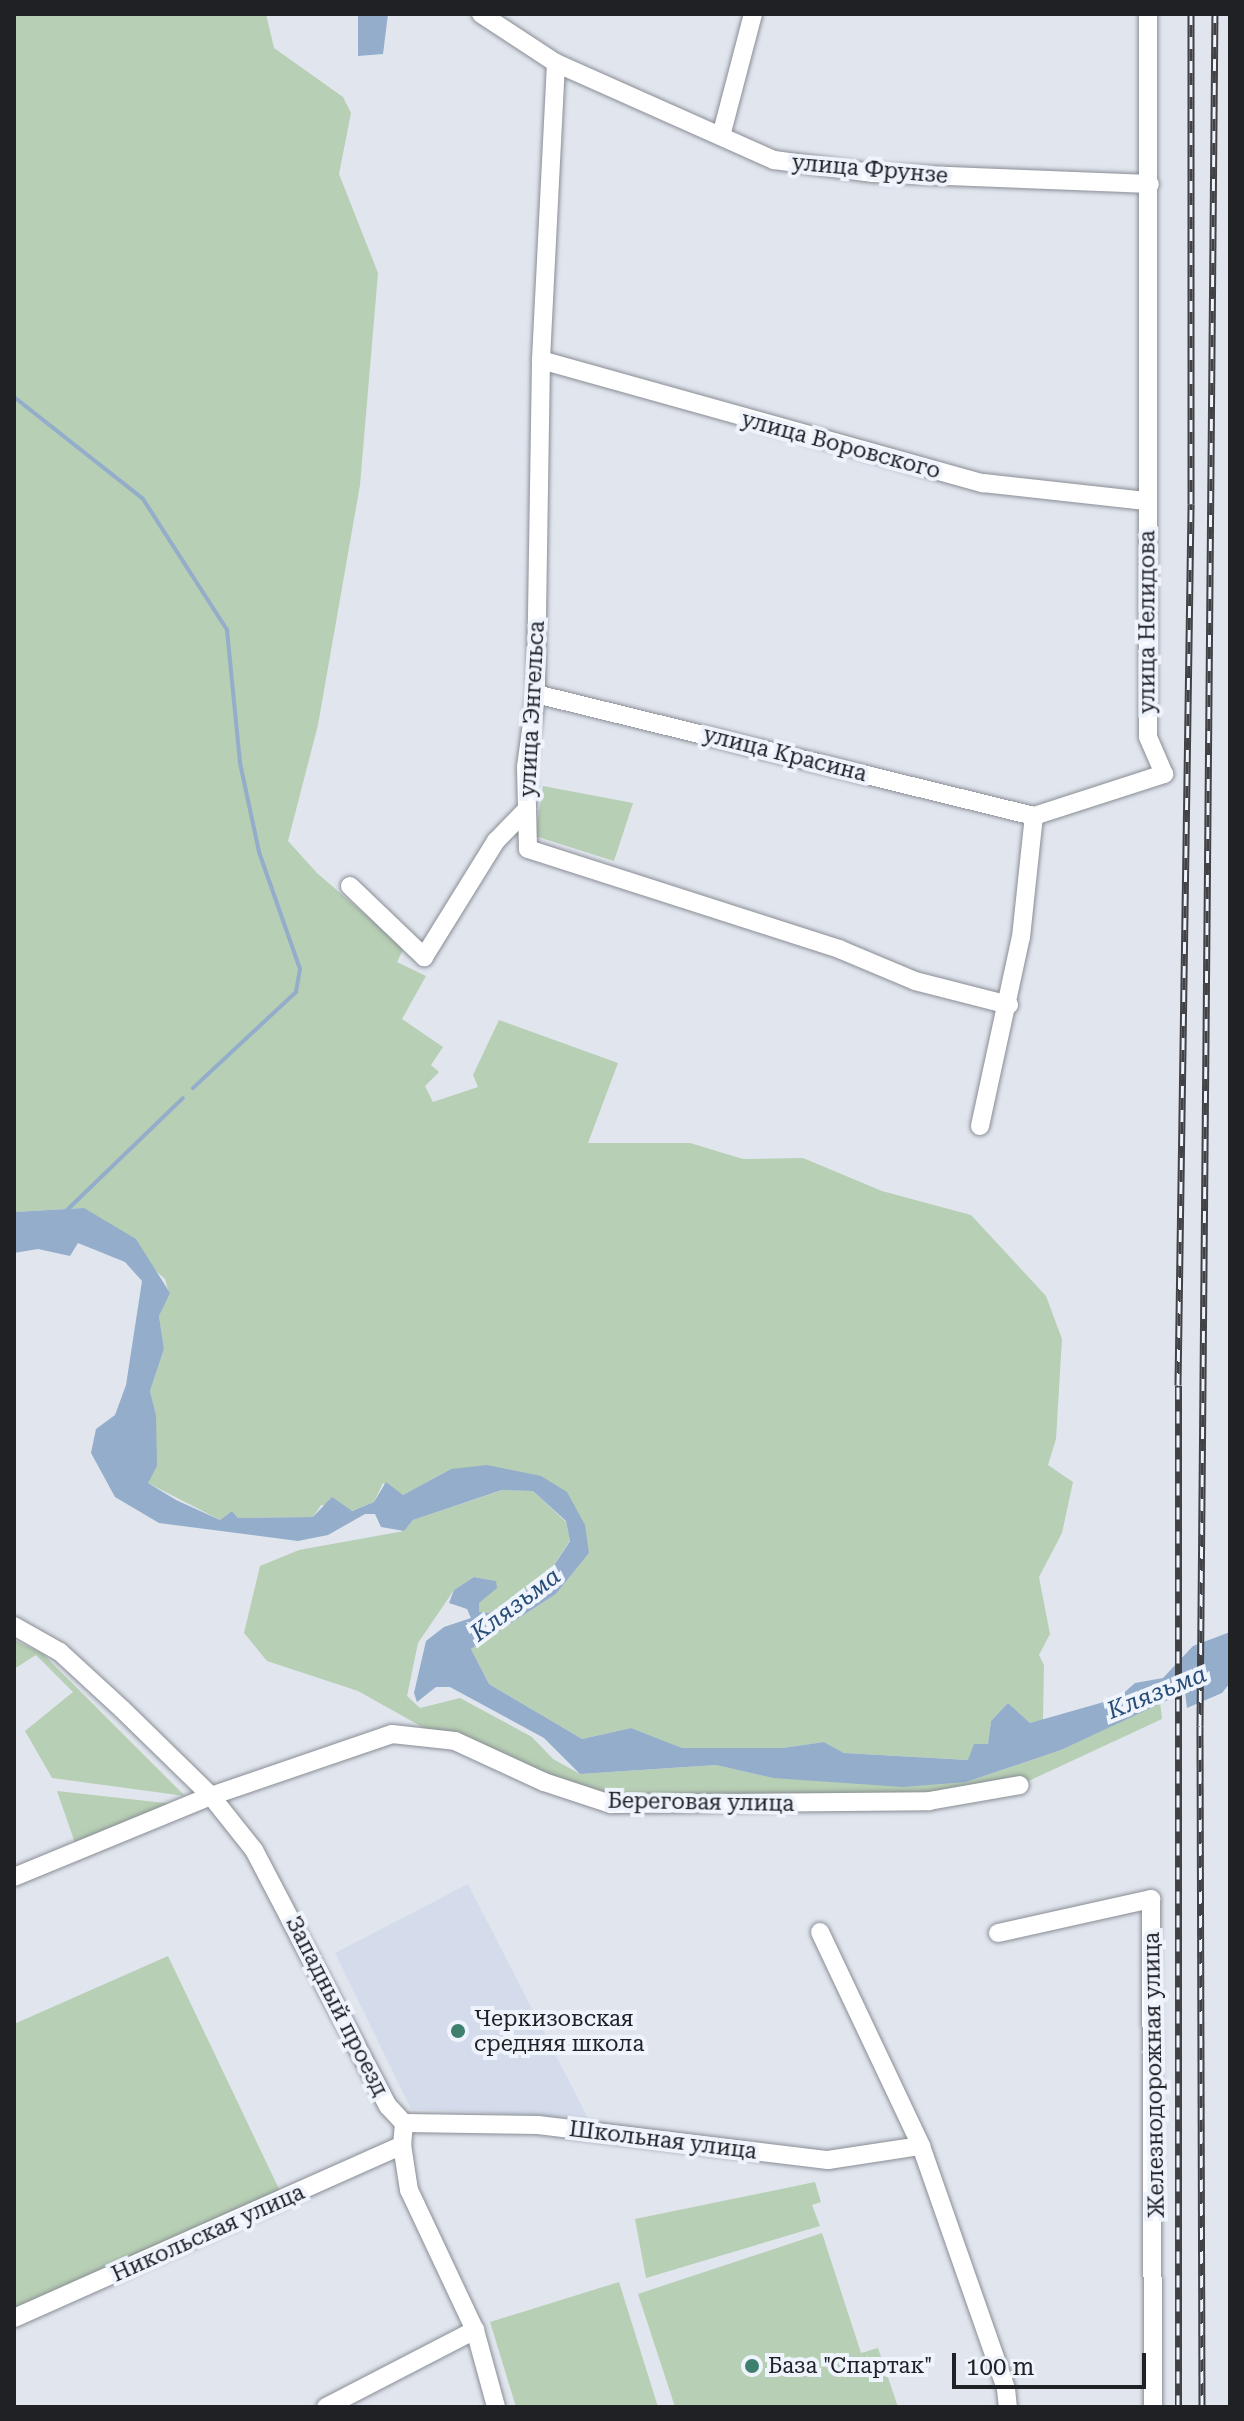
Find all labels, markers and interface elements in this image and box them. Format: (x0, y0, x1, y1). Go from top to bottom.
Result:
street label: улица Фрунзе (791, 149, 949, 189)
street label: улица Воровского (739, 406, 943, 484)
street label: улица Нелидова (1134, 530, 1160, 714)
street label: улица Энгельса (514, 620, 550, 798)
street label: улица Красина (700, 721, 870, 787)
water label: Клязьма (466, 1562, 566, 1648)
water label: Клязьма (1103, 1660, 1211, 1726)
street label: Береговая улица (607, 1787, 795, 1817)
street label: Западный проезд (280, 1912, 394, 2100)
street label: Железнодорожная улица (1138, 1932, 1170, 2218)
place label: Черкизовская средняя школа (474, 2005, 644, 2056)
marker: Черкизовская средняя школа (449, 2022, 467, 2040)
street label: Школьная улица (568, 2115, 758, 2165)
street label: Никольская улица (107, 2179, 309, 2287)
scale bar (956, 2337, 1150, 2387)
place label: База "Спартак" (768, 2353, 932, 2379)
text: 100 m (966, 2353, 1034, 2381)
marker: База "Спартак" (743, 2357, 761, 2375)

